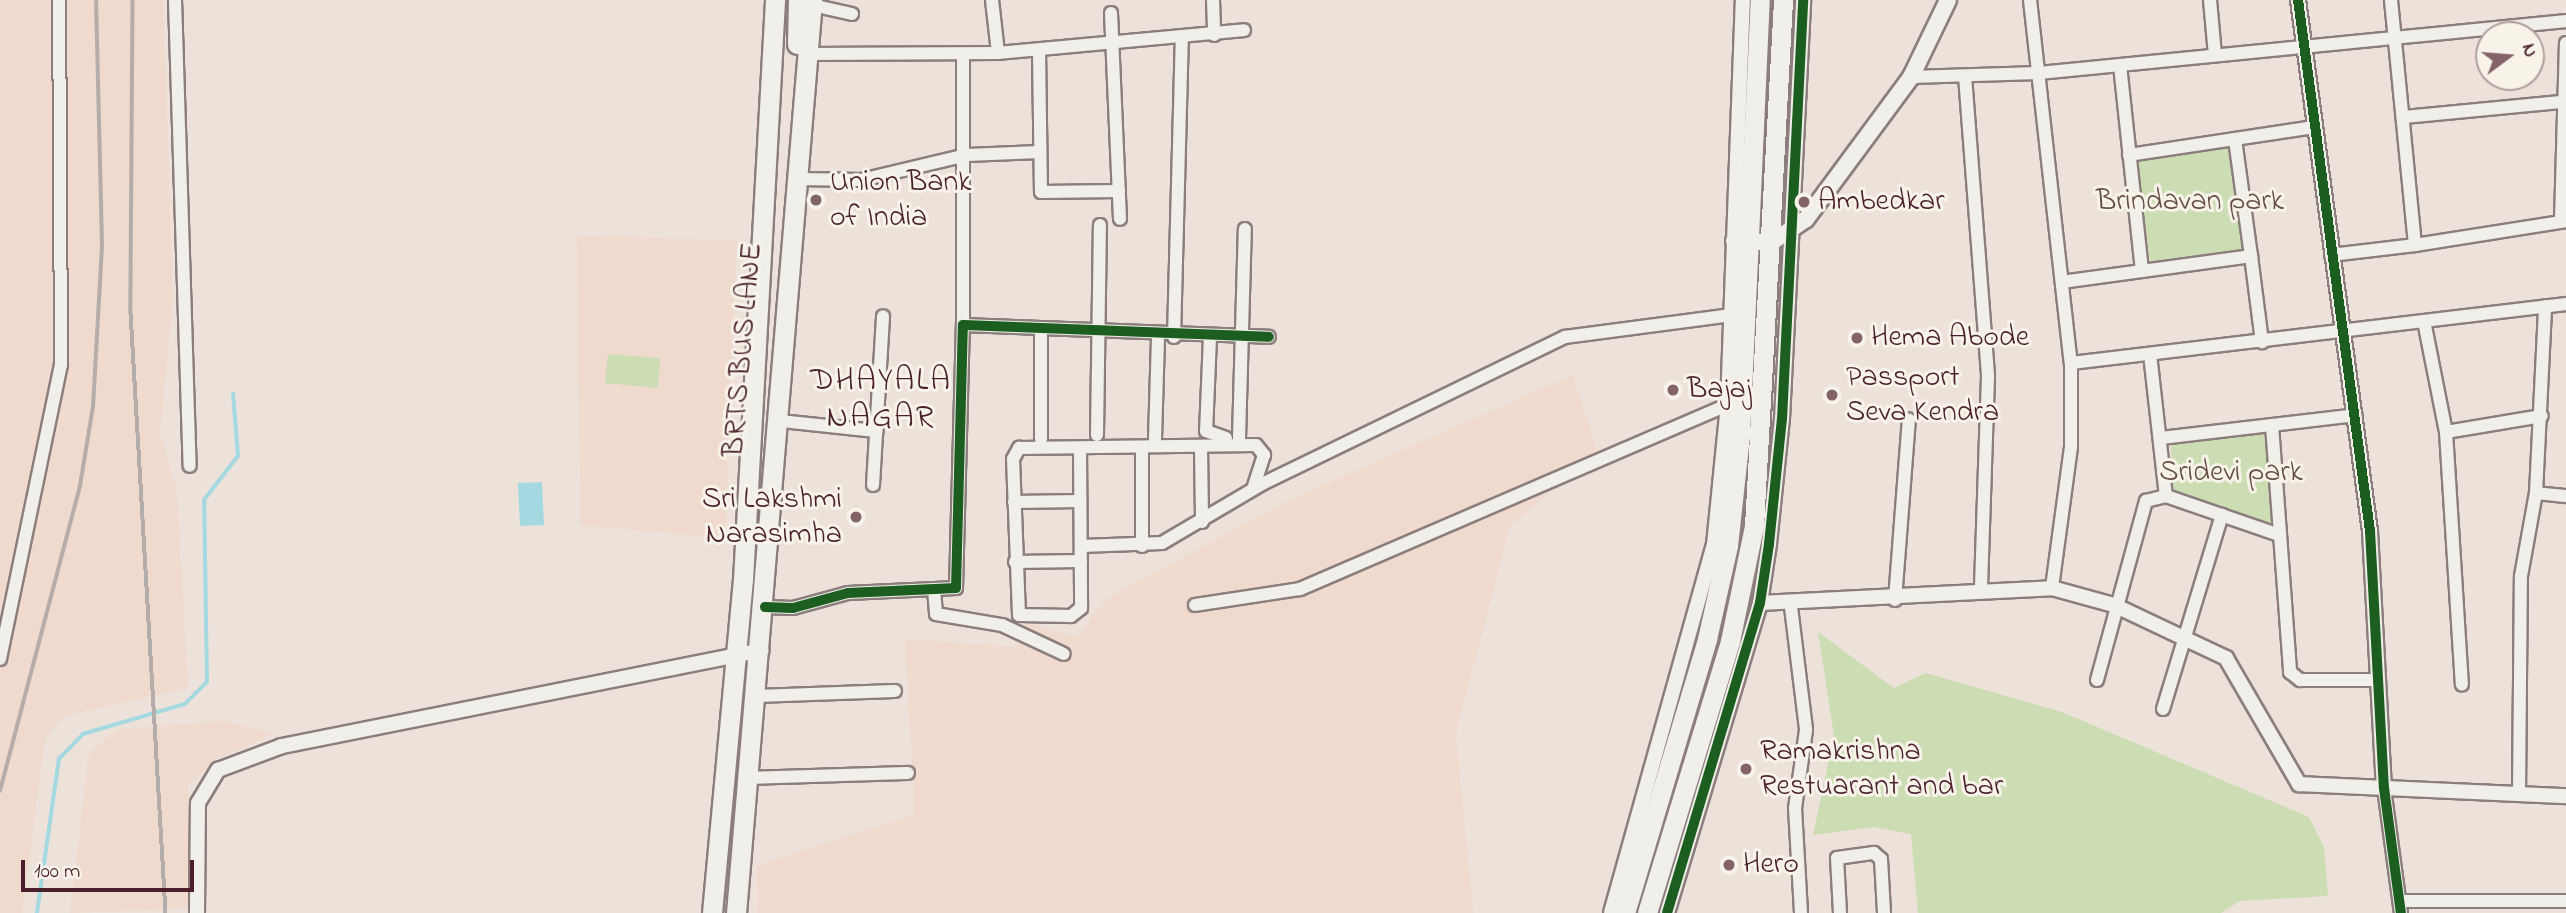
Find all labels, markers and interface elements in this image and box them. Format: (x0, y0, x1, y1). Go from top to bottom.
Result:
north arrow (2475, 21, 2545, 91)
text: N (2514, 41, 2543, 61)
place label: Union Bank of India (830, 165, 971, 235)
place label: Ambedkar (1818, 184, 1945, 220)
park label: Brindavan park (2096, 184, 2284, 220)
marker: Union Bank of India (808, 192, 824, 208)
marker: Ambedkar (1796, 194, 1812, 210)
street label: BRTS BUS LANE (717, 242, 771, 458)
place label: Hema Abode (1871, 320, 2029, 356)
marker: Hema Abode (1849, 330, 1865, 346)
place label: Passport Seva Kendra (1846, 360, 1999, 430)
district label: DHAYALA NAGAR (811, 364, 951, 439)
place label: Bajaj (1687, 372, 1752, 408)
marker: Bajaj (1665, 382, 1681, 398)
marker: Passport Seva Kendra (1824, 387, 1840, 403)
park label: Sridevi park (2159, 455, 2303, 491)
place label: Sri Lakshmi Narasimha (702, 482, 842, 552)
marker: Sri Lakshmi Narasimha (848, 509, 864, 525)
place label: Ramakrishna Restuarant and bar (1760, 734, 2003, 804)
marker: Ramakrishna Restuarant and bar (1738, 761, 1754, 777)
scale bar (24, 846, 198, 890)
place label: Hero (1743, 847, 1799, 883)
text: 100 m (34, 857, 80, 887)
marker: Hero (1721, 857, 1737, 873)

